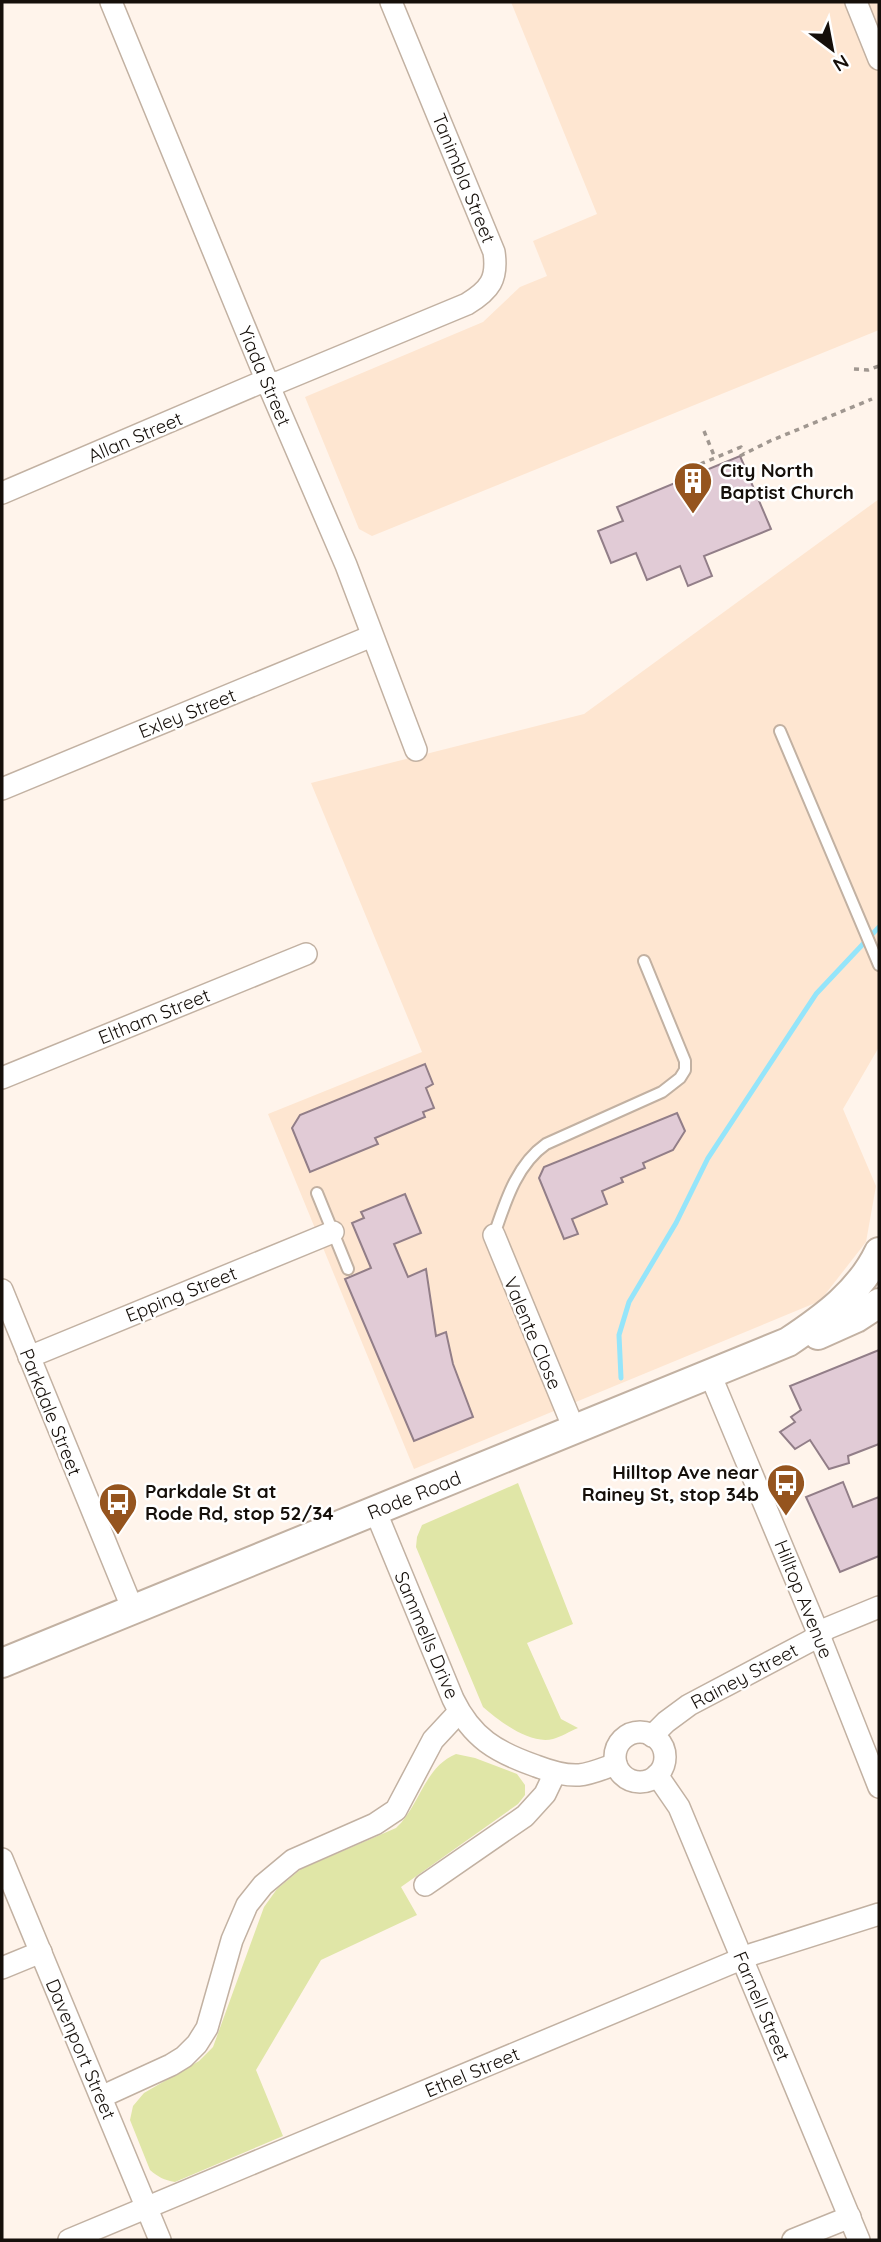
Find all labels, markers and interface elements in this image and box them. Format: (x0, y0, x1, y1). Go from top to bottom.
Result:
north arrow (797, 14, 867, 84)
text: N (829, 50, 853, 77)
street label: Tanimbla Street (427, 110, 501, 246)
street label: Yiada Street (233, 322, 297, 430)
street label: Allan Street (84, 406, 186, 468)
place label: City North Baptist Church (720, 458, 854, 504)
building icon: City North Baptist Church (672, 460, 714, 515)
street label: Exley Street (135, 683, 239, 743)
street label: Eltham Street (95, 983, 213, 1049)
street label: Epping Street (122, 1261, 240, 1327)
street label: Valente Close (499, 1273, 567, 1393)
street label: Parkdale Street (15, 1345, 87, 1479)
place label: Hilltop Ave near Rainey St, stop 34b (582, 1460, 759, 1506)
bus stop icon: Hilltop Ave near Rainey St, stop 34b (765, 1462, 807, 1517)
street label: Rode Road (364, 1465, 464, 1525)
place label: Parkdale St at Rode Rd, stop 52/34 (145, 1479, 334, 1525)
bus stop icon: Parkdale St at Rode Rd, stop 52/34 (97, 1481, 139, 1536)
street label: Hilltop Avenue (769, 1536, 839, 1662)
street label: Sammells Drive (389, 1568, 465, 1702)
street label: Rainey Street (686, 1638, 802, 1714)
street label: Farnell Street (728, 1948, 796, 2064)
street label: Davenport Street (41, 1975, 121, 2123)
street label: Ethel Street (421, 2041, 523, 2103)

